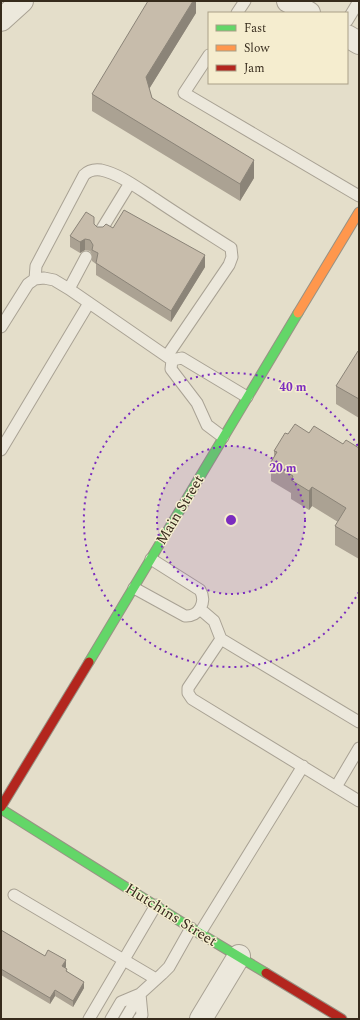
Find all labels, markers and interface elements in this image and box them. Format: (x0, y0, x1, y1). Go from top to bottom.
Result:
legend (208, 12, 348, 84)
text: Fast (244, 19, 266, 38)
text: Slow (244, 39, 270, 58)
text: Jam (244, 59, 265, 78)
text: 40 m (279, 378, 307, 397)
text: 20 m (269, 459, 297, 478)
street label: Main Street (150, 471, 210, 549)
centre of rings (224, 513, 238, 527)
street label: Hutchins Street (120, 877, 222, 953)

